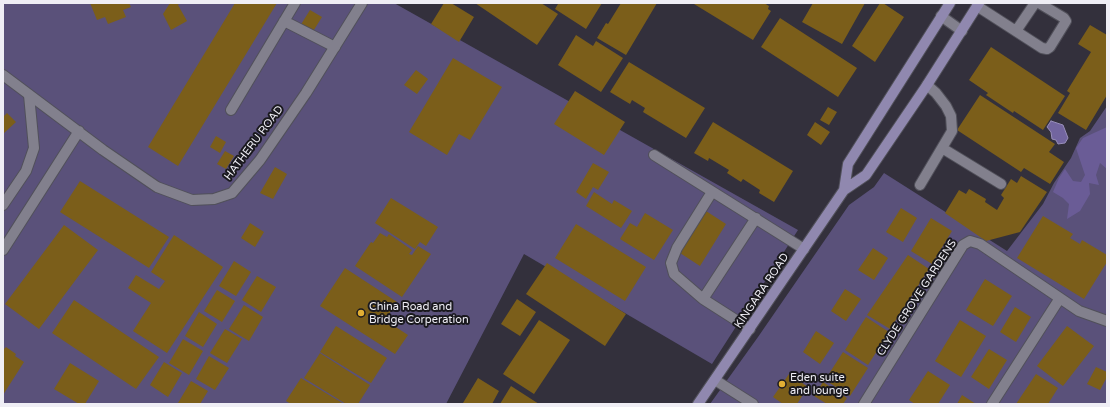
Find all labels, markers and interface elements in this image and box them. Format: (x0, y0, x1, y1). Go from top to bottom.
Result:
street label: HATHERU ROAD (222, 103, 286, 183)
street label: CLYDE GROVE GARDENS (874, 237, 960, 359)
street label: KINGARA ROAD (732, 251, 792, 331)
place label: China Road and Bridge Corperation (369, 300, 469, 326)
marker: China Road and Bridge Corperation (356, 308, 366, 318)
place label: Eden suite and lounge (790, 371, 849, 397)
marker: Eden suite and lounge (777, 379, 787, 389)

